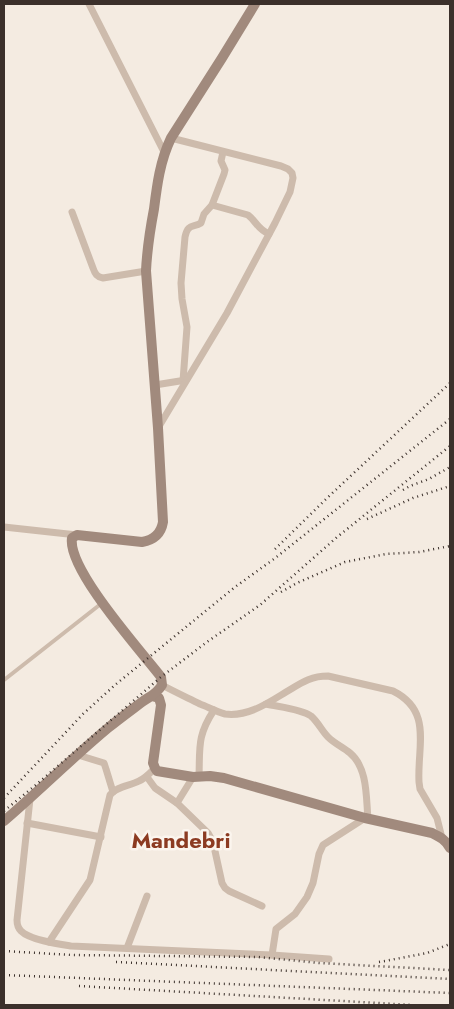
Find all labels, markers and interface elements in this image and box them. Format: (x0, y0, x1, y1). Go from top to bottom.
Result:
district label: Mandebri (132, 824, 230, 856)

